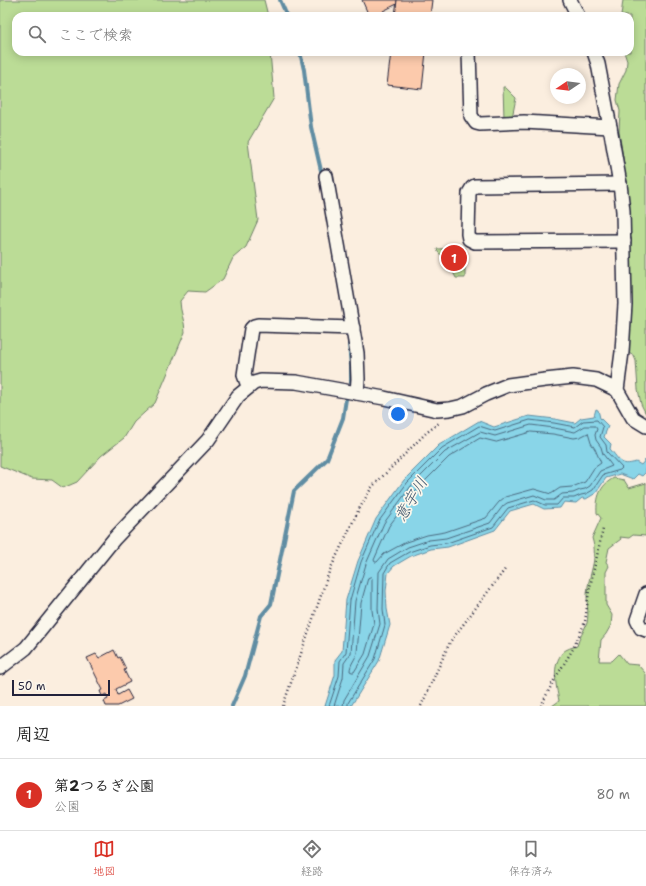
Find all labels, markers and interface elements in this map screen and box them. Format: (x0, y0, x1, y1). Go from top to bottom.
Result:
search box (12, 12, 634, 56)
icon: search (26, 23, 48, 45)
text: ここで検索 (58, 25, 133, 45)
north arrow (550, 68, 586, 104)
pin: 1 (441, 243, 467, 273)
your location (388, 404, 408, 424)
water label: 意宇川 (390, 473, 432, 525)
scale bar (12, 678, 110, 697)
text: 50 m (18, 679, 46, 694)
text: 周辺 (16, 723, 50, 745)
text: 第2つるぎ公園 (54, 776, 155, 796)
text: 1 (26, 786, 32, 803)
text: 80 m (596, 786, 630, 803)
text: 公園 (54, 798, 80, 815)
tab: 地図 (93, 838, 115, 879)
tab: 経路 (301, 838, 323, 879)
tab: 保存済み (509, 838, 553, 879)

